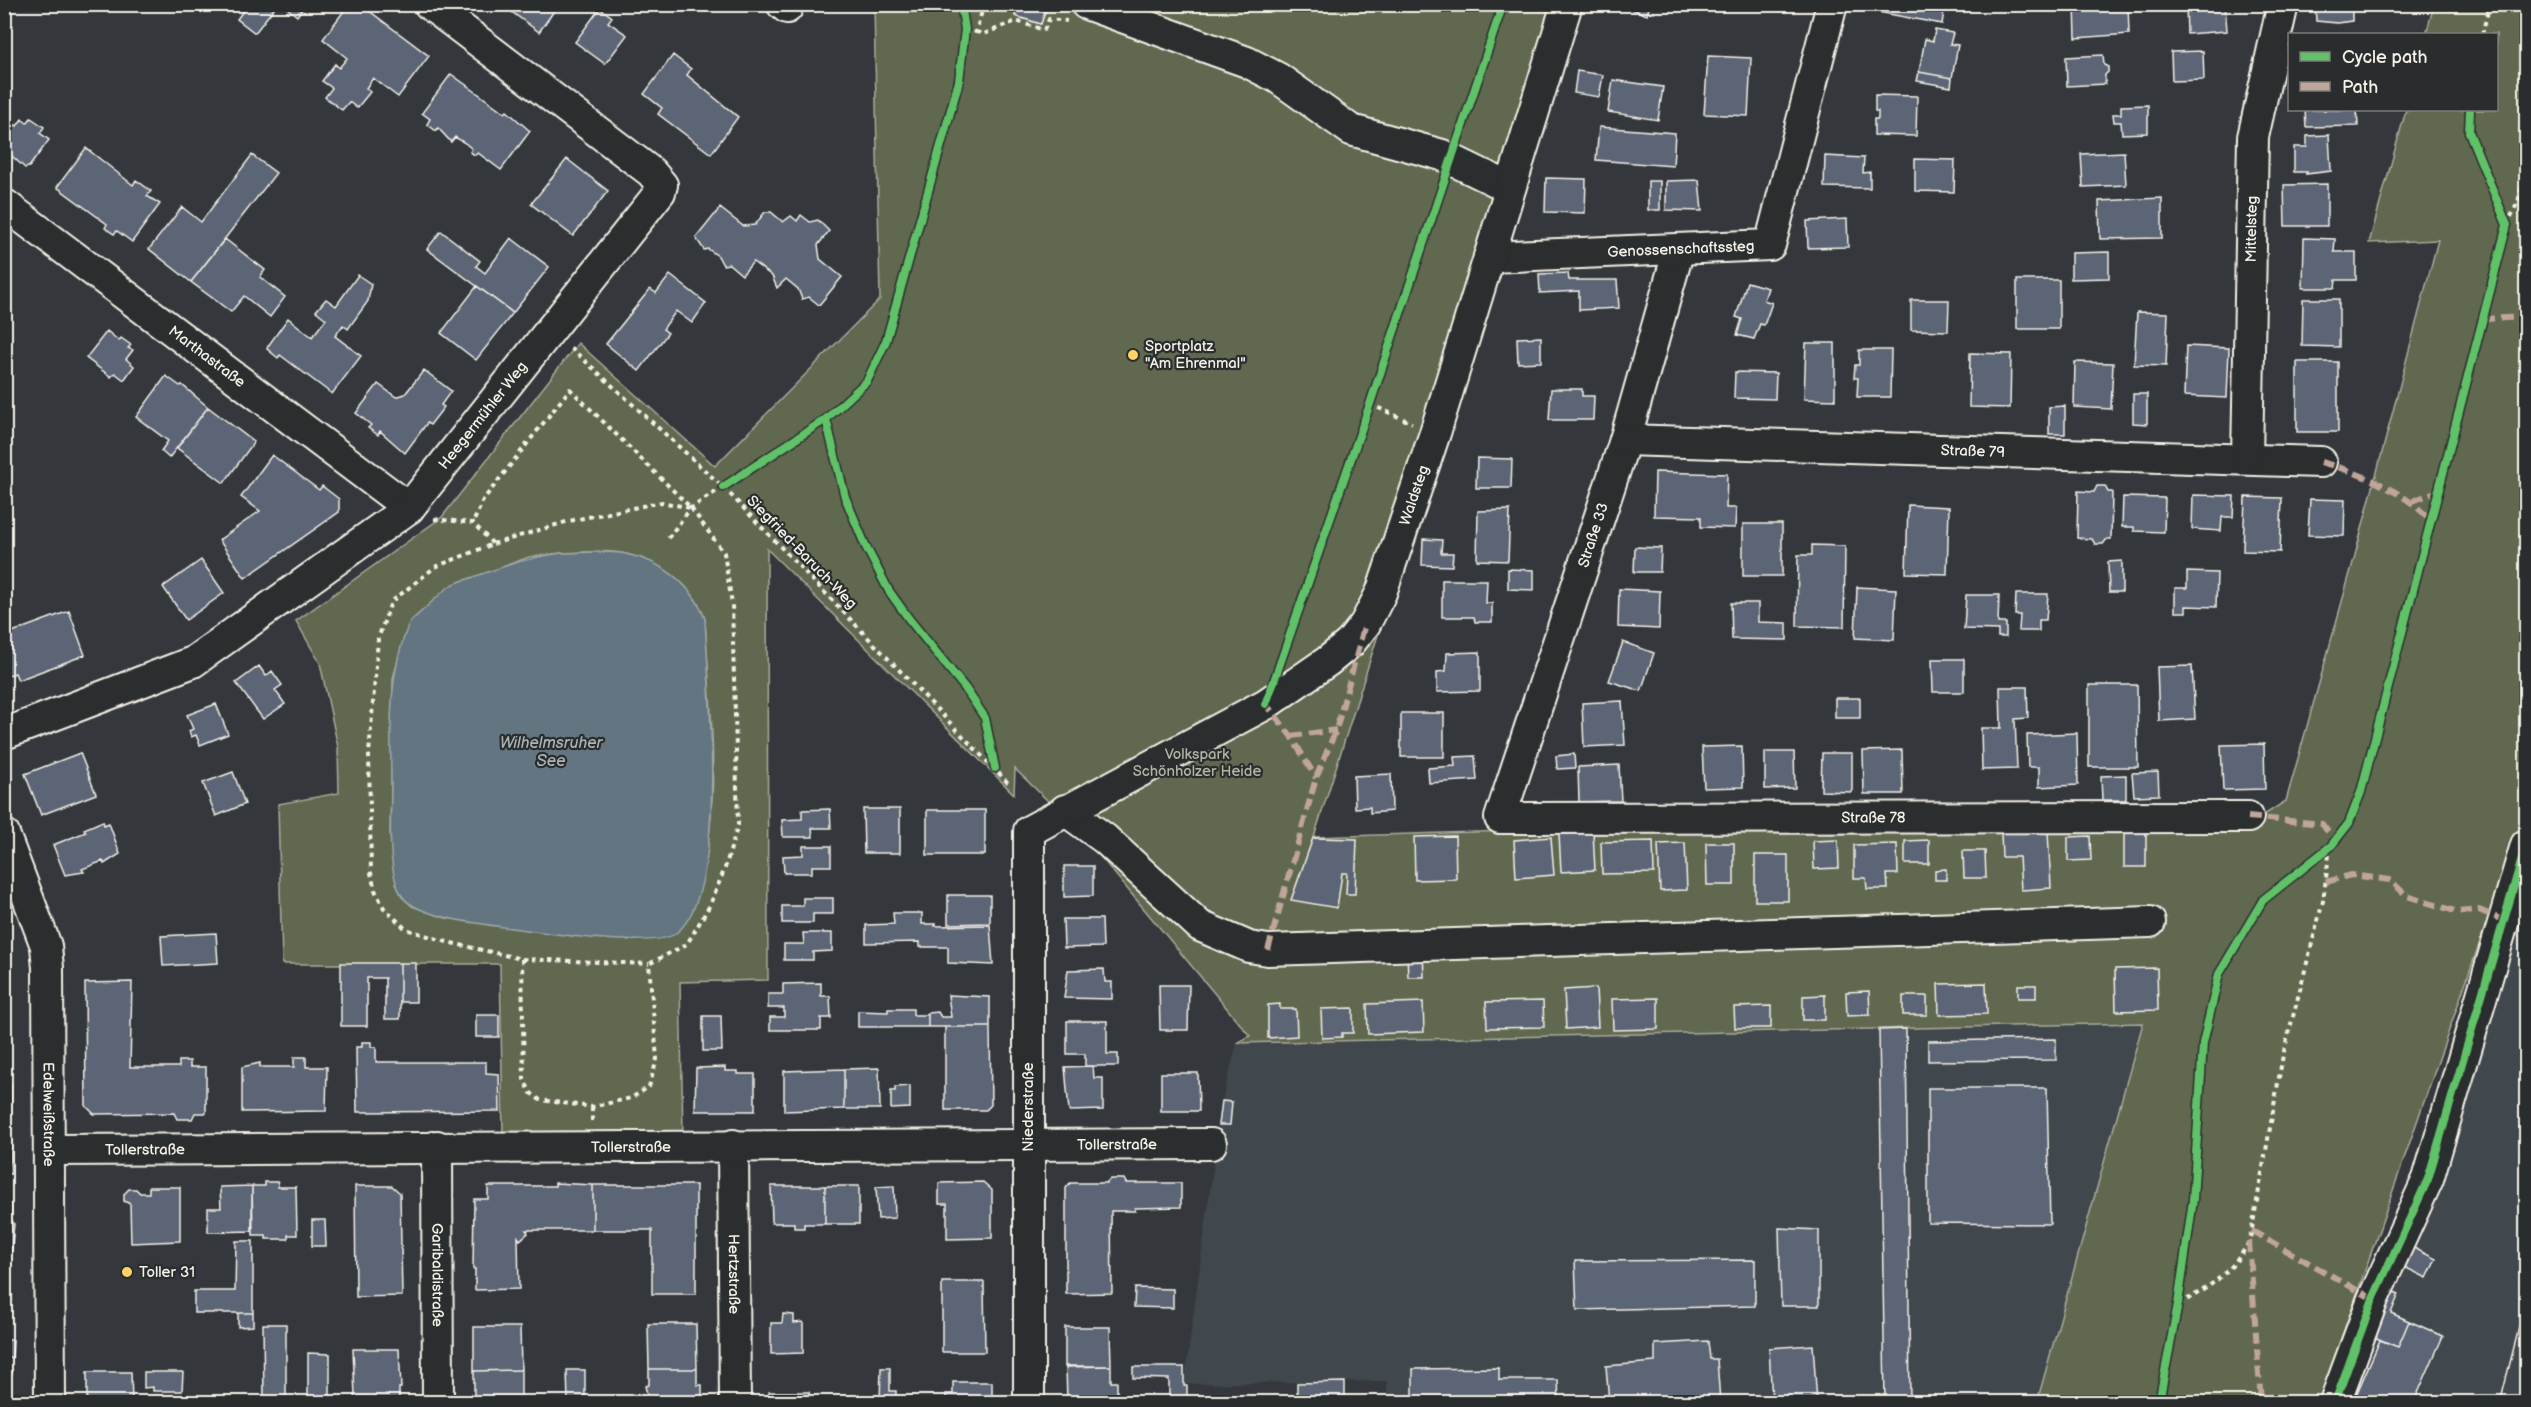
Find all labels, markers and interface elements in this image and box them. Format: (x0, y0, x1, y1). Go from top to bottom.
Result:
legend (2288, 33, 2498, 111)
text: Cycle path (2342, 47, 2428, 68)
text: Path (2342, 77, 2378, 98)
street label: Mittelsteg (2242, 196, 2262, 263)
street label: Genossenschaftssteg (1607, 237, 1755, 262)
street label: Marthastraße (165, 322, 249, 392)
place label: Sportplatz "Am Ehrenmal" (1145, 337, 1246, 373)
marker: Sportplatz "Am Ehrenmal" (1126, 348, 1140, 362)
street label: Heegermühler Weg (434, 358, 532, 473)
street label: Straße 79 (1940, 441, 2005, 462)
street label: Waldsteg (1395, 463, 1433, 528)
street label: Siegfried-Baruch-Weg (742, 491, 861, 613)
street label: Straße 33 (1574, 500, 1613, 570)
water label: Wilhelmsruher See (500, 734, 603, 771)
park label: Volkspark Schönholzer Heide (1133, 745, 1261, 781)
street label: Straße 78 (1841, 808, 1906, 828)
street label: Edelweißstraße (38, 1062, 58, 1167)
street label: Niederstraße (1019, 1062, 1038, 1152)
street label: Tollerstraße (1077, 1135, 1157, 1155)
street label: Tollerstraße (591, 1138, 671, 1157)
street label: Tollerstraße (105, 1140, 185, 1160)
street label: Garibaldistraße (427, 1223, 447, 1327)
street label: Hertzstraße (724, 1234, 743, 1314)
place label: Toller 31 (139, 1263, 195, 1282)
marker: Toller 31 (120, 1265, 134, 1279)

